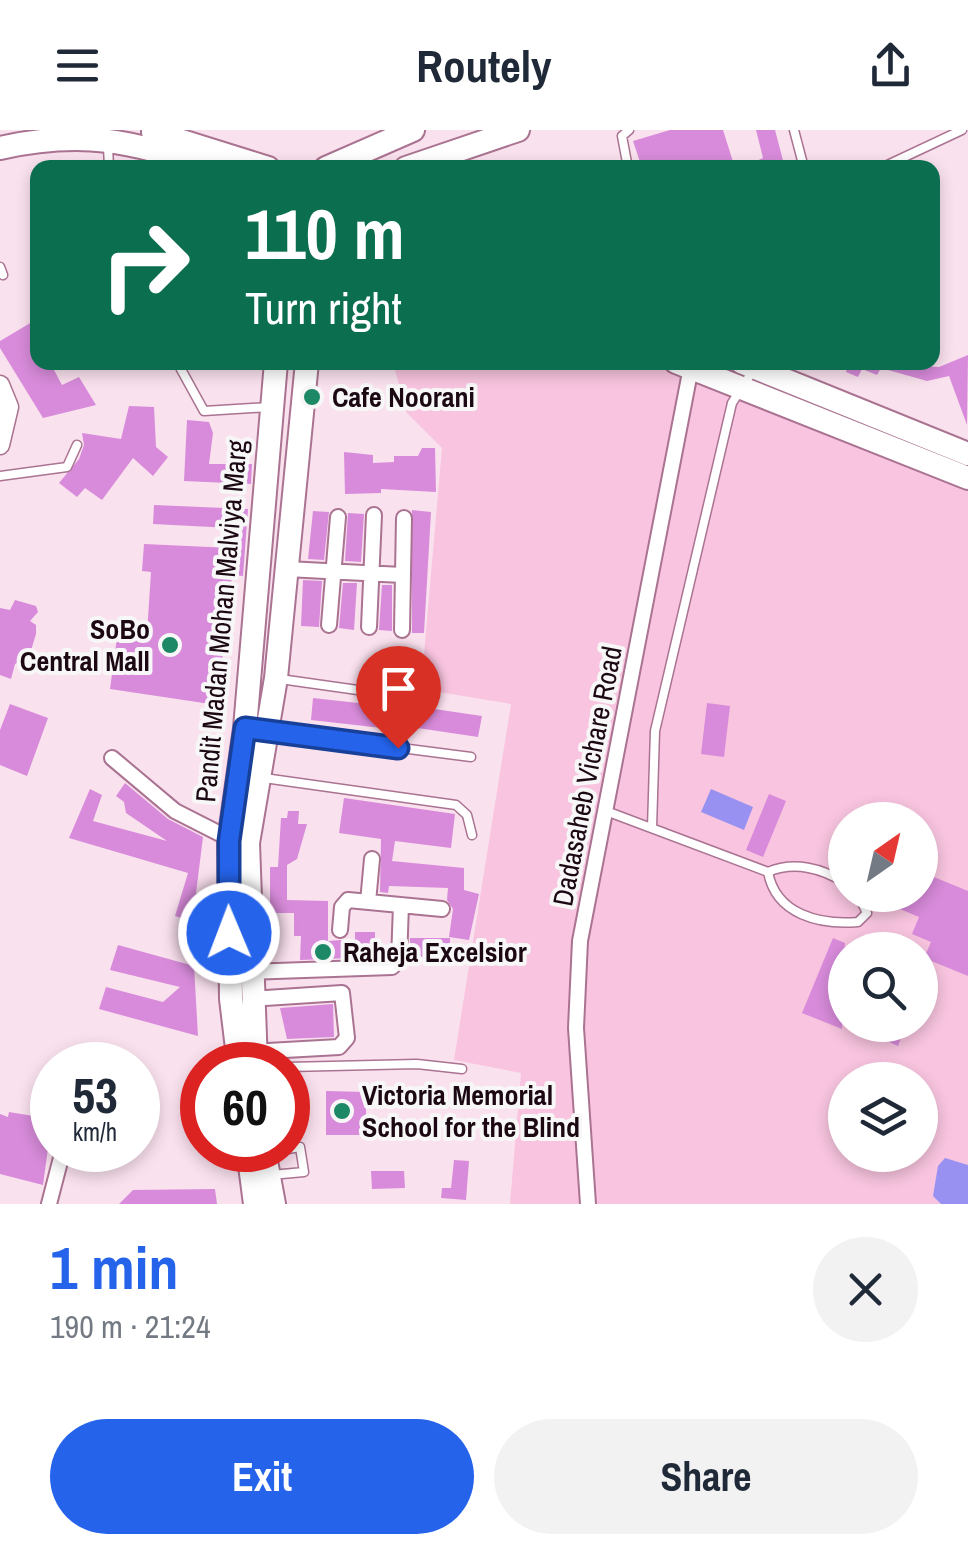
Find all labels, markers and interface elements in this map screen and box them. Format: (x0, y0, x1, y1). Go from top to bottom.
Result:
text: Routely (416, 35, 552, 96)
icon: menu (50, 38, 105, 93)
icon: share (863, 38, 918, 93)
text: 110 m (245, 187, 405, 281)
icon: right (80, 200, 210, 330)
text: Turn right (245, 277, 402, 338)
place label: Cafe Noorani (332, 378, 475, 416)
marker: Cafe Noorani (301, 386, 323, 408)
street label: Pandit Madan Mohan Malviya Marg (186, 438, 256, 804)
place label: SoBo Central Mall (20, 610, 150, 680)
marker: SoBo Central Mall (159, 634, 181, 656)
street label: Dadasaheb Vichare Road (543, 643, 631, 909)
pin (356, 646, 441, 749)
icon: arrive (371, 661, 426, 716)
north arrow (828, 802, 938, 912)
map controls (828, 802, 938, 1172)
position arrow (177, 881, 281, 985)
button: search (828, 932, 938, 1042)
place label: Raheja Excelsior (343, 933, 527, 971)
marker: Raheja Excelsior (312, 941, 334, 963)
speed limit sign: 60 (180, 1042, 310, 1172)
text: 53 (72, 1061, 118, 1129)
button: layers (828, 1062, 938, 1172)
place label: Victoria Memorial School for the Blind (362, 1076, 580, 1146)
marker: Victoria Memorial School for the Blind (331, 1100, 353, 1122)
text: km/h (73, 1115, 117, 1149)
text: 1 min (50, 1227, 179, 1308)
button: close (813, 1237, 918, 1342)
text: 190 m · 21:24 (50, 1305, 210, 1348)
button: Exit (50, 1419, 474, 1534)
button: Share (494, 1419, 918, 1534)

